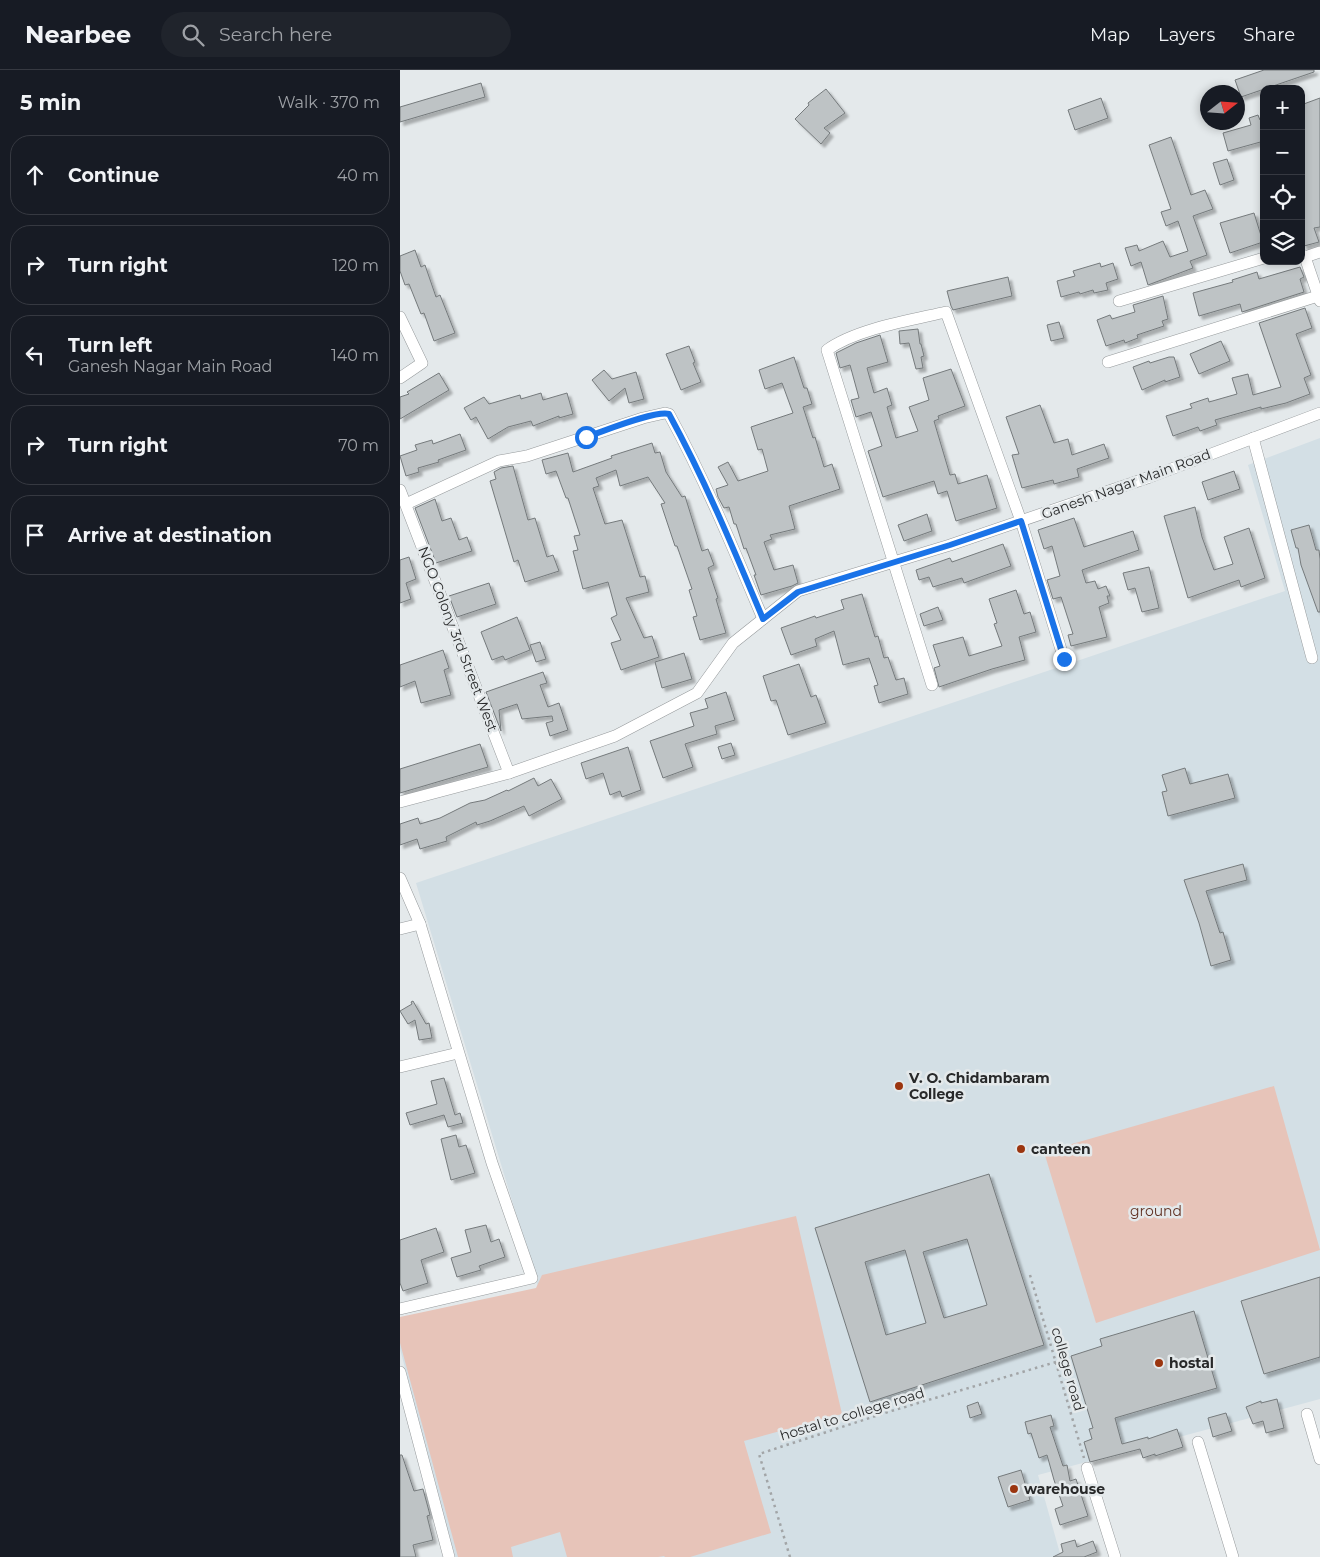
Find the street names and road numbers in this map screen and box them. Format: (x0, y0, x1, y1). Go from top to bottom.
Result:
street label: Ganesh Nagar Main Road (1039, 445, 1213, 523)
street label: NGO Colony 3rd Street West (414, 544, 502, 735)
street label: college road (1047, 1325, 1089, 1413)
street label: hostal to college road (778, 1383, 926, 1445)

